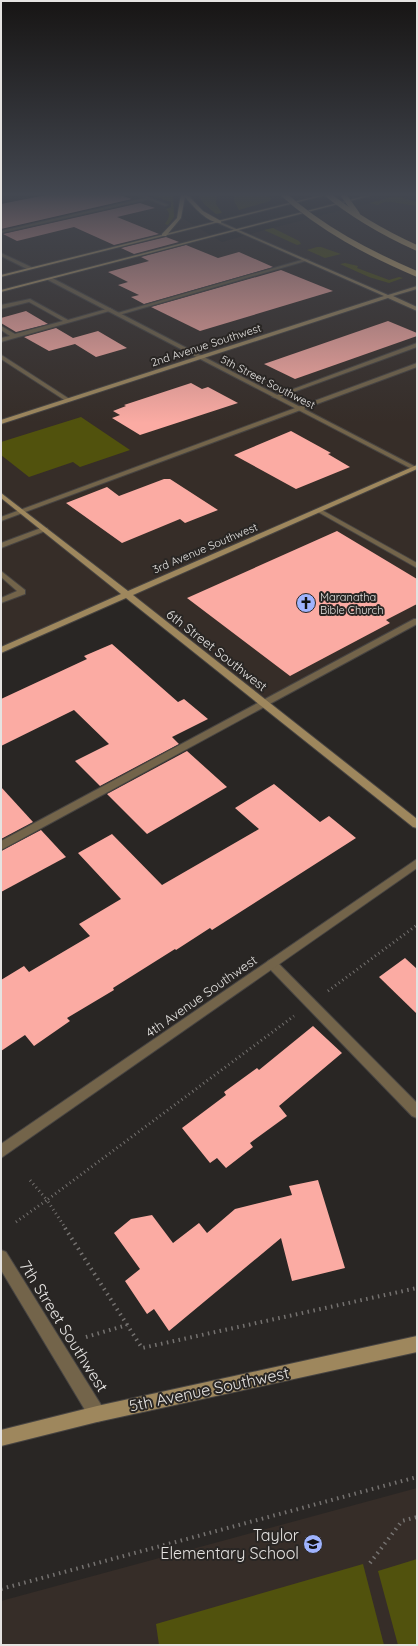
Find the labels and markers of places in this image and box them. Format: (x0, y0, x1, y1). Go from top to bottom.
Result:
place label: Maranatha Bible Church (320, 590, 383, 617)
church icon: Maranatha Bible Church (295, 592, 317, 614)
place label: Taylor Elementary School (160, 1525, 299, 1563)
school or university icon: Taylor Elementary School (302, 1533, 324, 1555)

